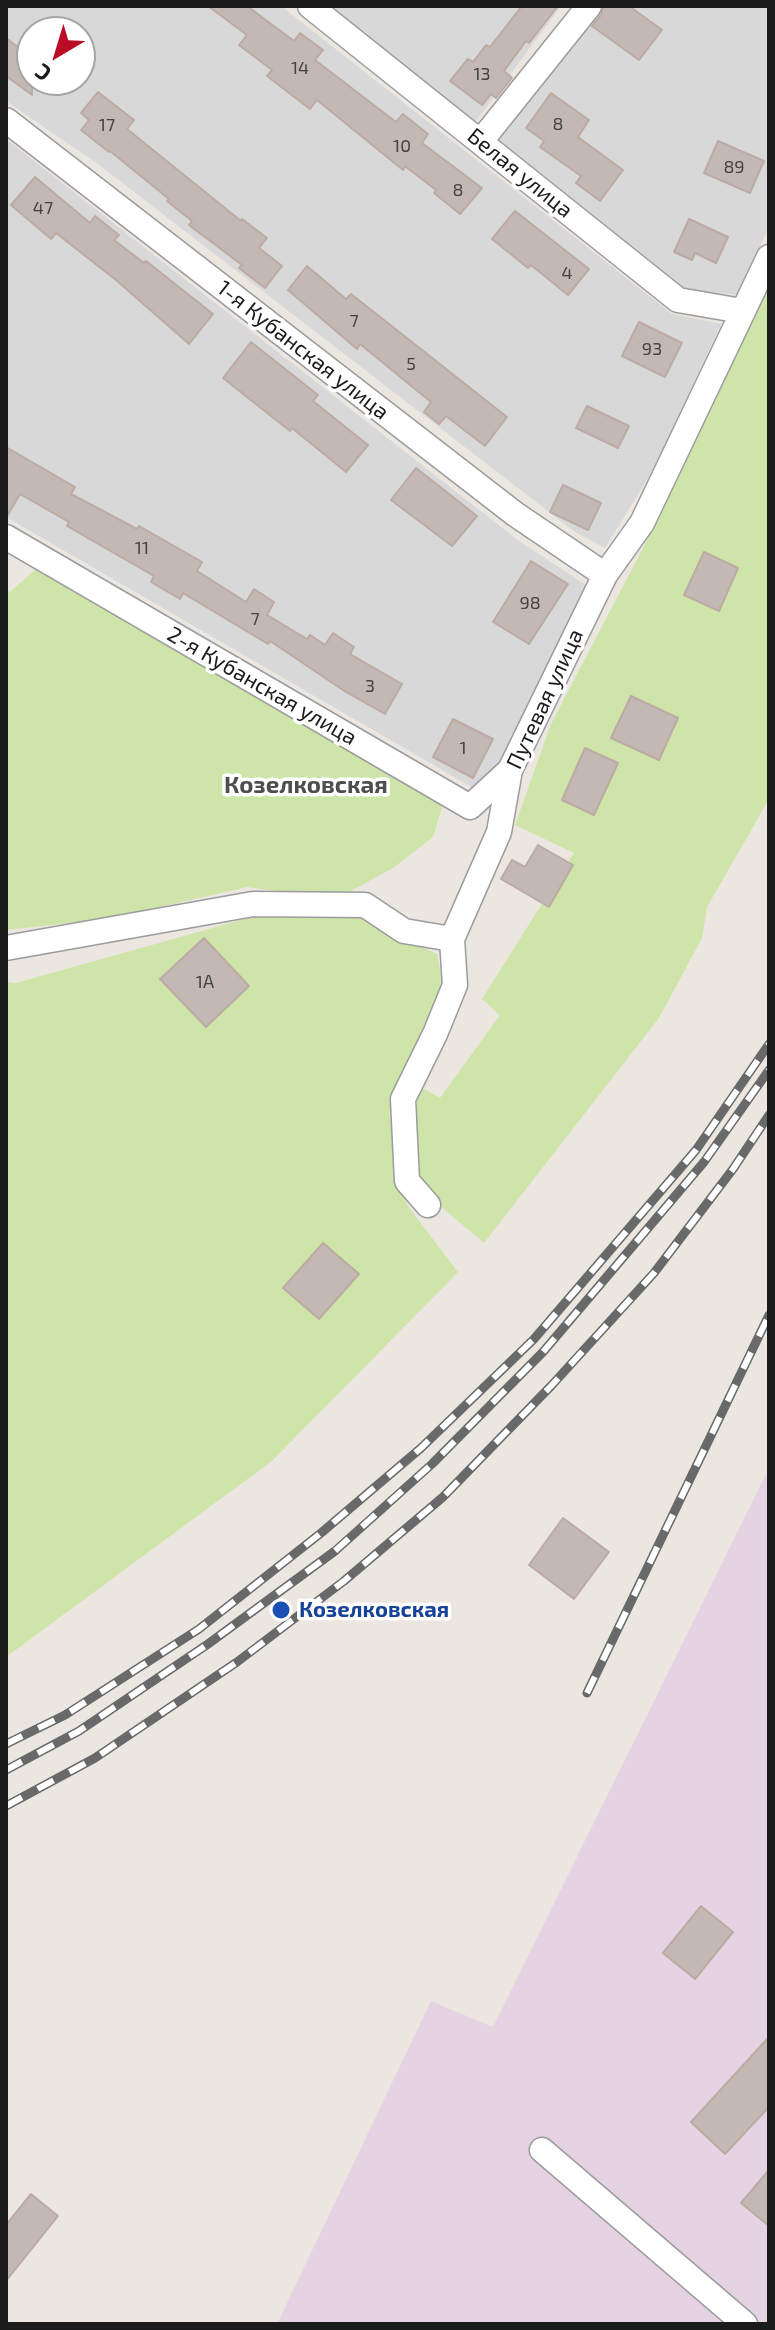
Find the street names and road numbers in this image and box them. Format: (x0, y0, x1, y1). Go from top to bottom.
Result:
street label: Белая улица (462, 123, 578, 223)
street label: 1-я Кубанская улица (212, 275, 394, 425)
street label: 2-я Кубанская улица (163, 621, 361, 751)
street label: Путевая улица (501, 625, 589, 773)

